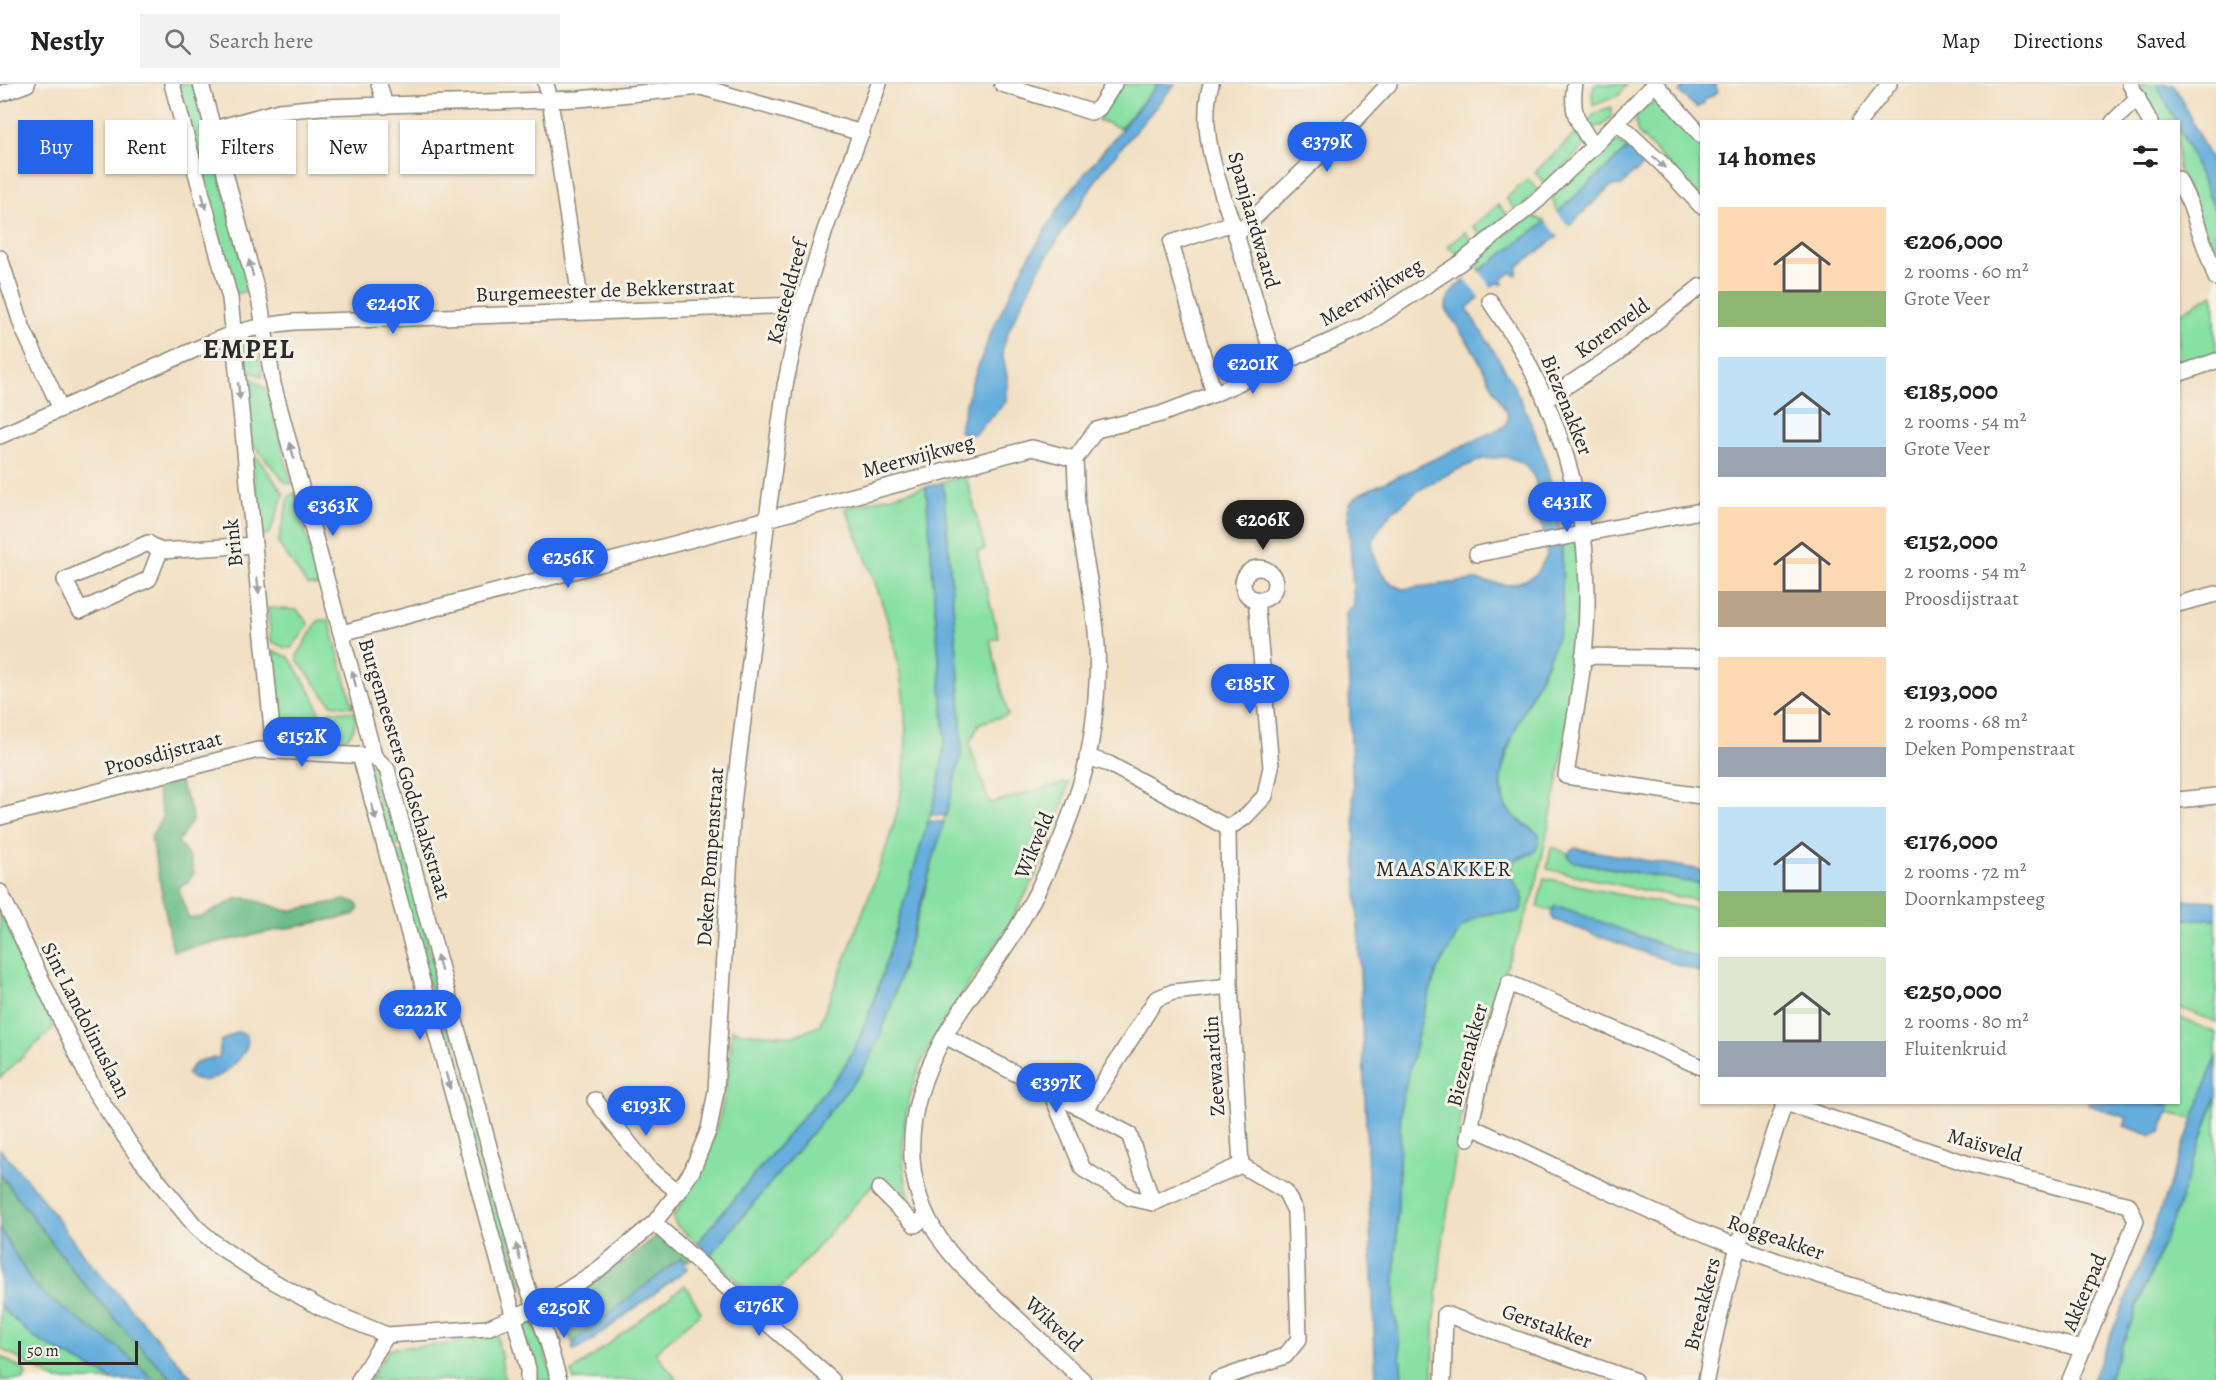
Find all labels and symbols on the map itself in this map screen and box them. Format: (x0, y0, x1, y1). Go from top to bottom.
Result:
pin: €379K (1285, 122, 1369, 173)
street label: Spanjaardwaard (1221, 149, 1287, 292)
one-way arrow (1652, 155, 1667, 169)
one-way arrow (199, 192, 209, 210)
street label: Kasteeldreef (760, 234, 815, 347)
street label: Meerwijkweg (1314, 251, 1428, 333)
one-way arrow (245, 258, 255, 277)
street label: Burgemeester de Bekkerstraat (475, 271, 735, 309)
pin: €240K (351, 284, 435, 335)
street label: Korenveld (1569, 291, 1656, 365)
district label: EMPEL (203, 331, 295, 367)
pin: €201K (1211, 344, 1295, 395)
street label: Biezenakker (1534, 351, 1600, 459)
one-way arrow (234, 381, 244, 400)
street label: Meerwijkweg (859, 427, 978, 484)
one-way arrow (286, 442, 296, 460)
pin: €431K (1525, 482, 1609, 533)
pin: €363K (291, 486, 375, 537)
pin: €206K (1221, 500, 1305, 551)
street label: Brink (216, 517, 249, 568)
pin: €256K (526, 538, 610, 589)
one-way arrow (253, 575, 263, 594)
street label: Burgemeesters Godschalxstraat (352, 635, 458, 903)
pin: €185K (1208, 664, 1292, 715)
one-way arrow (348, 670, 358, 689)
pin: €152K (260, 717, 344, 768)
street label: Proosdijstraat (101, 724, 225, 782)
street label: Deken Pompenstraat (690, 766, 730, 948)
one-way arrow (370, 803, 379, 821)
street label: Wikveld (1007, 807, 1061, 884)
district label: MAASAKKER (1376, 854, 1512, 884)
street label: Sint Landolinuslaan (35, 937, 137, 1103)
one-way arrow (434, 954, 444, 972)
pin: €222K (378, 990, 462, 1041)
street label: Biezenakker (1440, 1000, 1494, 1110)
street label: Zeewaardin (1197, 1015, 1231, 1117)
pin: €397K (1014, 1063, 1098, 1114)
one-way arrow (444, 1072, 453, 1090)
pin: €193K (604, 1086, 688, 1137)
street label: Maïsveld (1944, 1121, 2026, 1169)
street label: Roggeakker (1724, 1207, 1828, 1267)
one-way arrow (513, 1243, 522, 1261)
street label: Akkerpad (2055, 1248, 2113, 1336)
street label: Breeakkers (1677, 1254, 1727, 1354)
pin: €176K (717, 1286, 801, 1337)
pin: €250K (522, 1288, 606, 1339)
street label: Wikveld (1018, 1289, 1090, 1359)
street label: Gerstakker (1498, 1297, 1596, 1355)
scale bar (18, 1338, 138, 1366)

